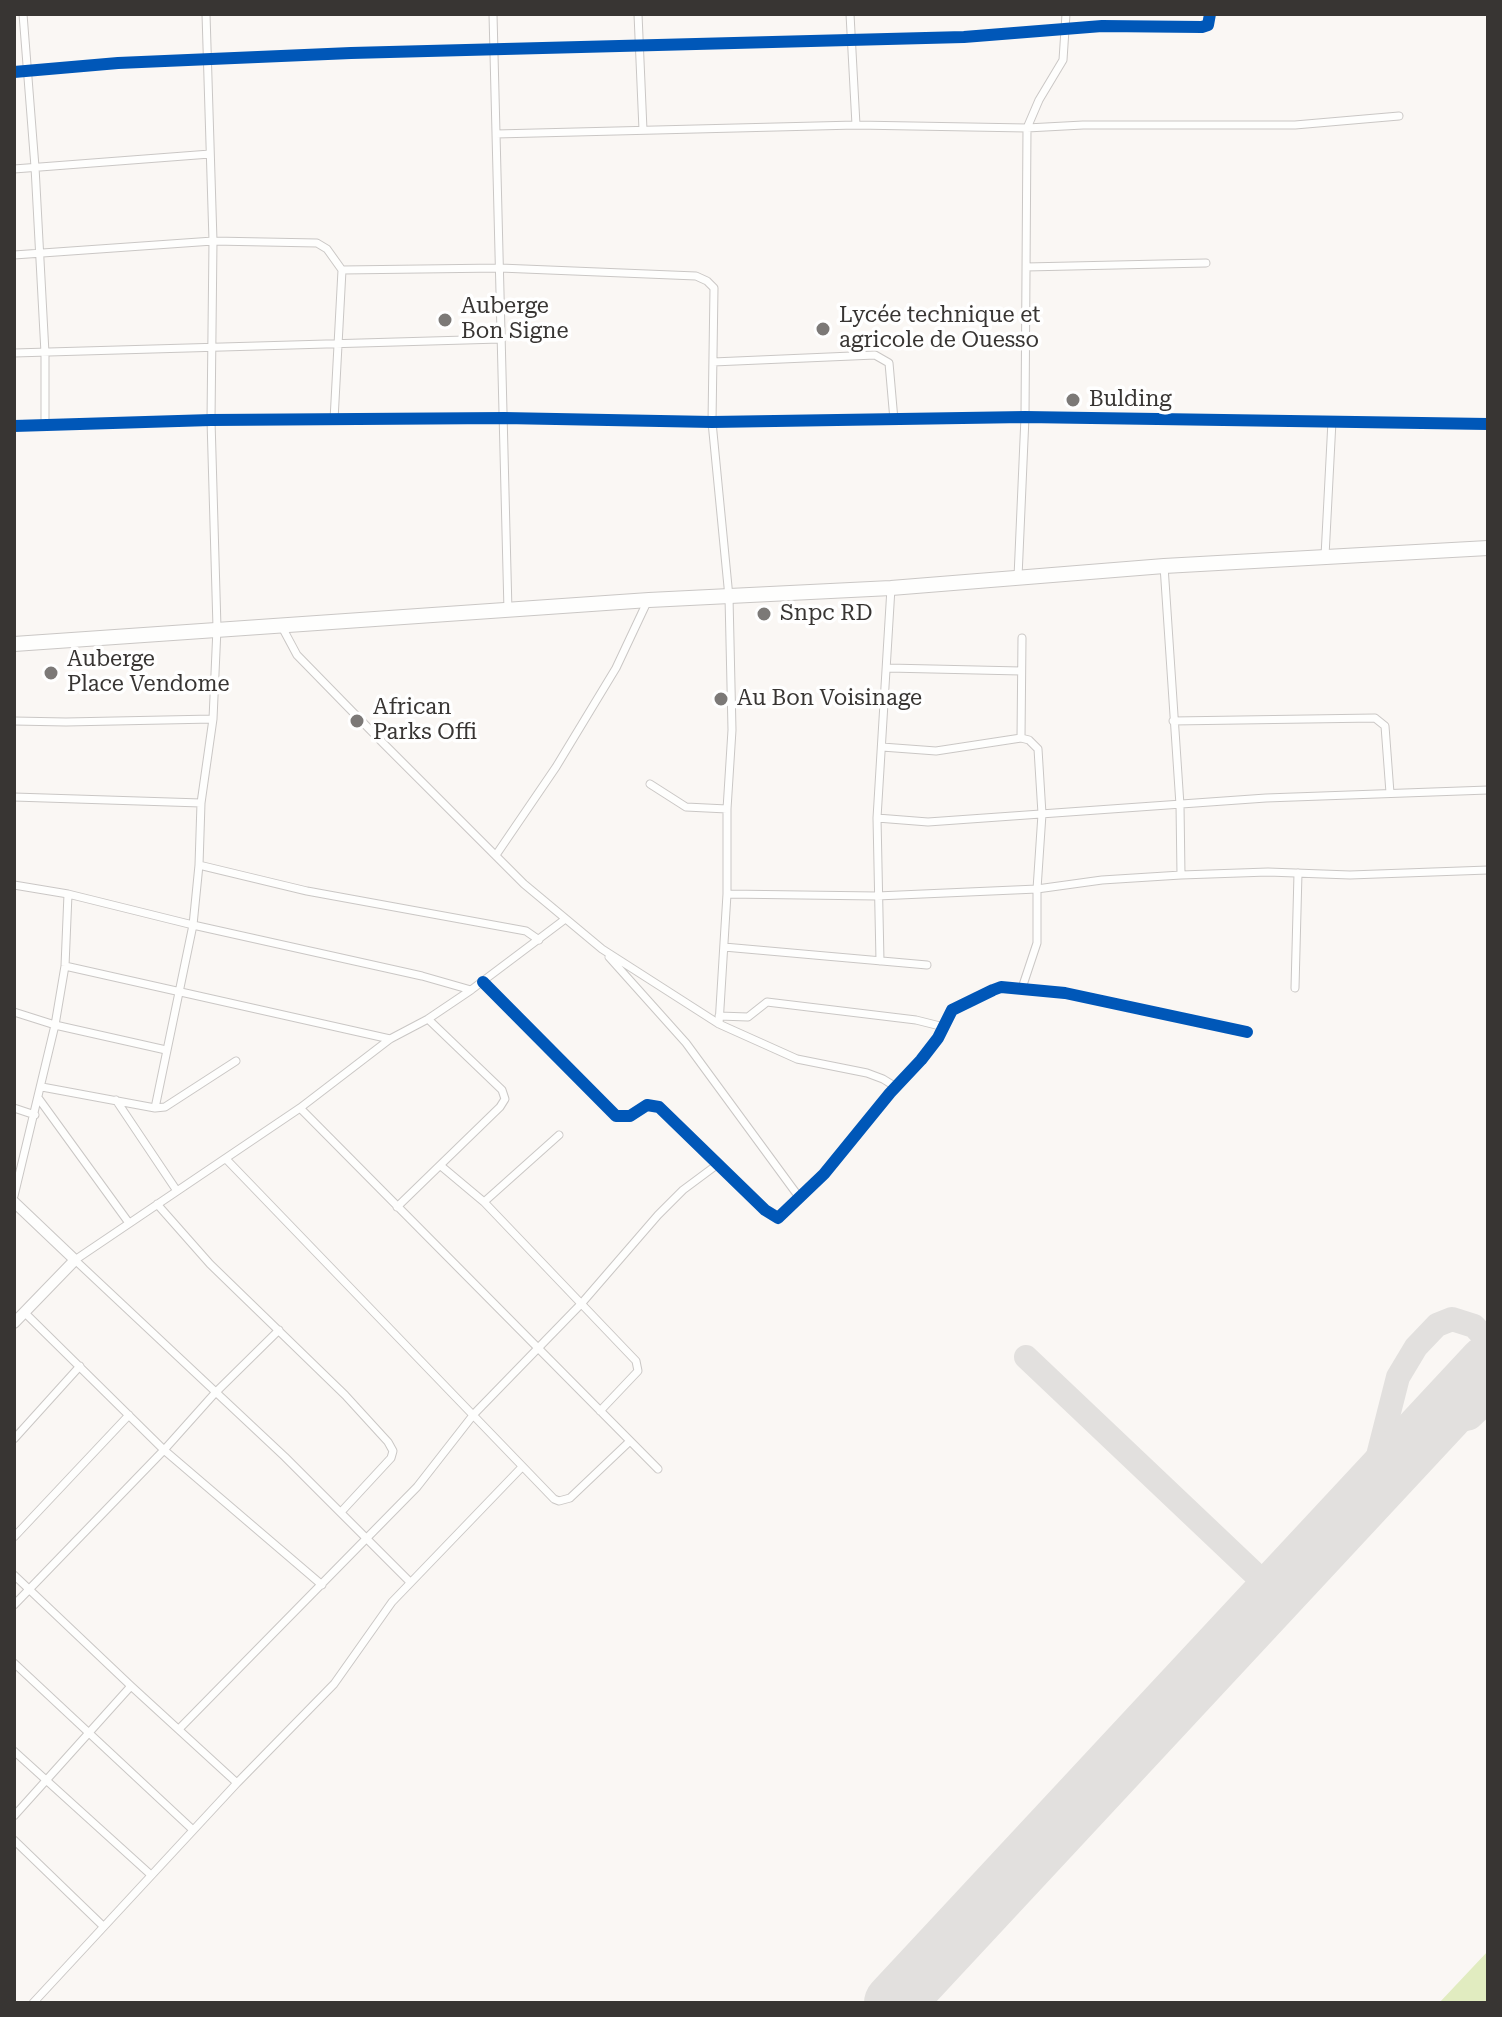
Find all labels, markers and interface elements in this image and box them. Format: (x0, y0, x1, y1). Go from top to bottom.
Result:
place label: Auberge Bon Signe (461, 294, 569, 346)
place label: Lycée technique et agricole de Ouesso (839, 303, 1041, 354)
marker: Auberge Bon Signe (436, 311, 454, 329)
marker: Lycée technique et agricole de Ouesso (814, 320, 832, 338)
place label: Bulding (1089, 387, 1172, 413)
marker: Bulding (1064, 391, 1082, 409)
place label: Snpc RD (780, 601, 872, 627)
marker: Snpc RD (755, 605, 773, 623)
place label: Auberge Place Vendome (67, 647, 230, 698)
marker: Auberge Place Vendome (42, 664, 60, 682)
place label: Au Bon Voisinage (737, 686, 922, 712)
marker: Au Bon Voisinage (712, 690, 730, 708)
place label: African Parks Offi (373, 695, 477, 746)
marker: African Parks Offi (348, 712, 366, 730)

